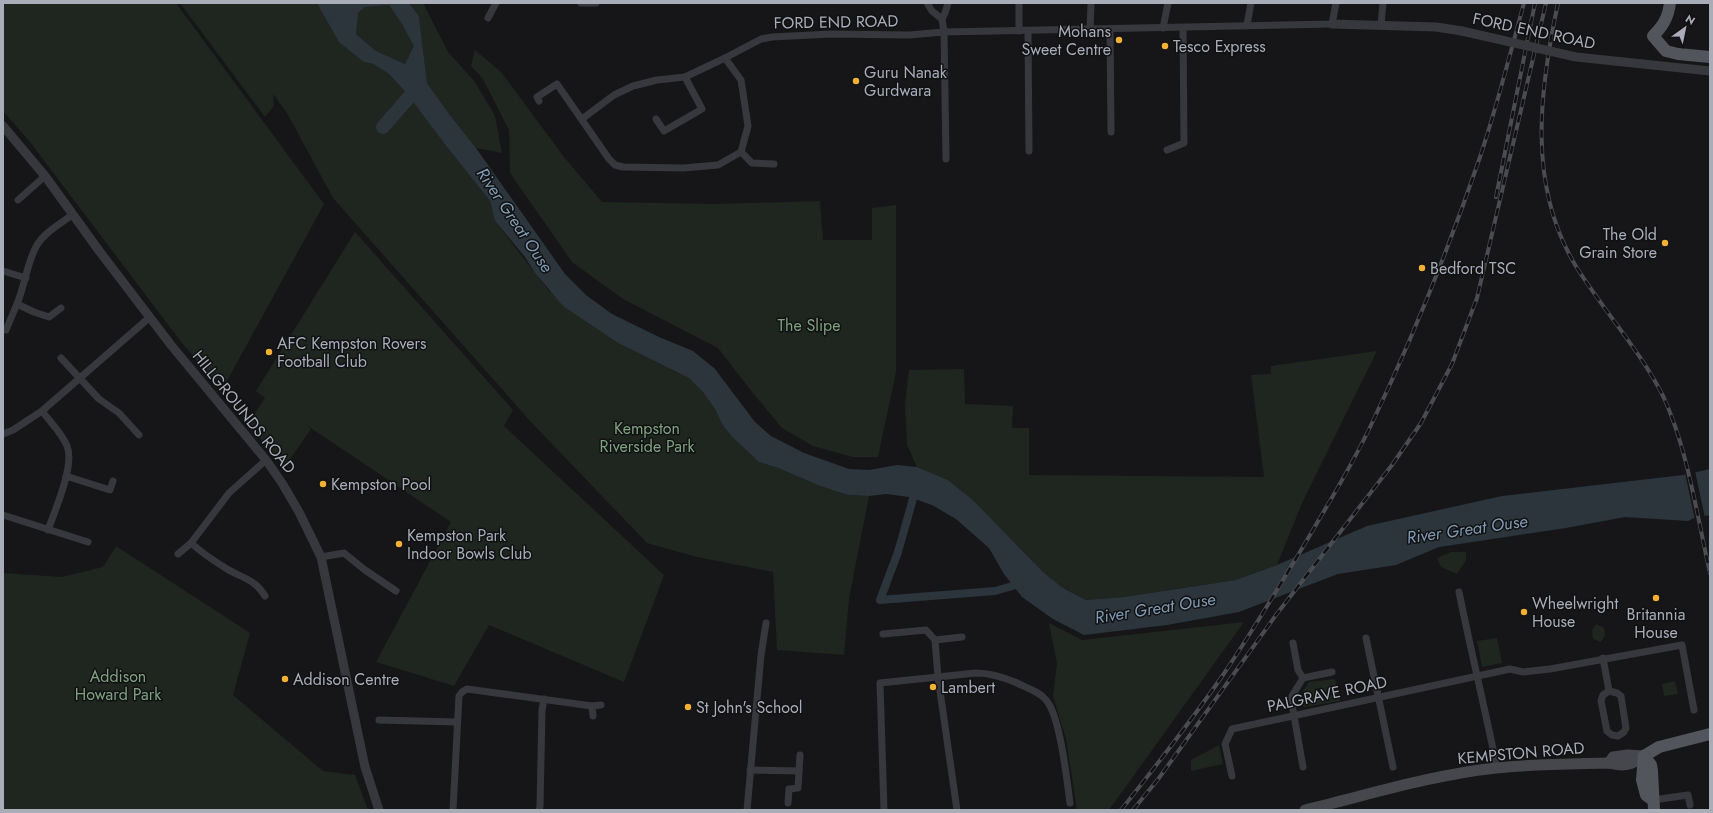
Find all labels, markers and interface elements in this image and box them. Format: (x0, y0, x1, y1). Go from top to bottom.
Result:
street label: FORD END ROAD (1471, 7, 1597, 55)
north arrow (1665, 8, 1705, 48)
street label: FORD END ROAD (773, 9, 899, 35)
text: N (1682, 11, 1698, 29)
place label: Mohans Sweet Centre (1022, 20, 1111, 61)
marker: Mohans Sweet Centre (1114, 35, 1124, 45)
place label: Tesco Express (1173, 35, 1266, 58)
marker: Tesco Express (1160, 41, 1170, 51)
place label: Guru Nanak Gurdwara (864, 61, 948, 102)
marker: Guru Nanak Gurdwara (851, 76, 861, 86)
water label: River Great Ouse (471, 163, 559, 278)
place label: The Old Grain Store (1579, 223, 1657, 264)
marker: The Old Grain Store (1660, 238, 1670, 248)
place label: Bedford TSC (1430, 257, 1516, 280)
marker: Bedford TSC (1417, 263, 1427, 273)
park label: The Slipe (778, 314, 840, 337)
place label: AFC Kempston Rovers Football Club (277, 332, 426, 373)
street label: HILLGROUNDS ROAD (187, 345, 301, 479)
marker: AFC Kempston Rovers Football Club (264, 347, 274, 357)
park label: Kempston Riverside Park (600, 417, 695, 458)
place label: Kempston Pool (331, 473, 431, 496)
marker: Kempston Pool (318, 479, 328, 489)
water label: River Great Ouse (1405, 509, 1529, 549)
place label: Kempston Park Indoor Bowls Club (407, 524, 532, 565)
marker: Kempston Park Indoor Bowls Club (394, 539, 404, 549)
water label: River Great Ouse (1093, 587, 1218, 629)
place label: Wheelwright House (1532, 592, 1618, 633)
marker: Britannia House (1651, 593, 1661, 603)
place label: Britannia House (1627, 603, 1685, 644)
marker: Wheelwright House (1519, 607, 1529, 617)
park label: Addison Howard Park (75, 665, 162, 706)
place label: Addison Centre (293, 668, 399, 691)
street label: PALGRAVE ROAD (1265, 670, 1389, 718)
marker: Addison Centre (280, 674, 290, 684)
place label: Lambert (941, 676, 995, 699)
marker: Lambert (928, 682, 938, 692)
place label: St John's School (696, 696, 802, 719)
marker: St John's School (683, 702, 693, 712)
street label: KEMPSTON ROAD (1457, 736, 1586, 770)

